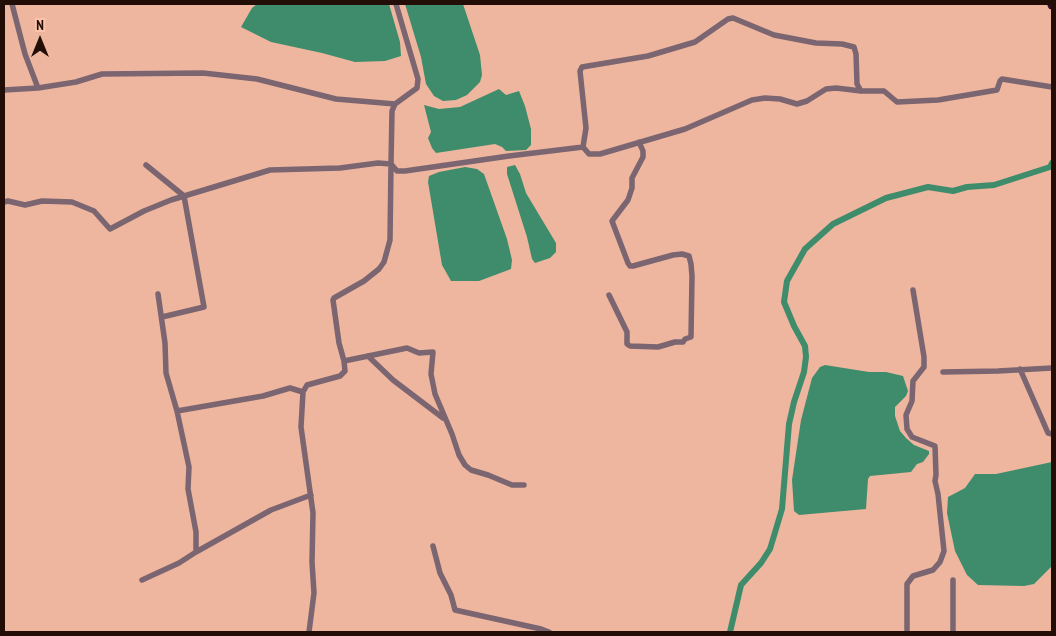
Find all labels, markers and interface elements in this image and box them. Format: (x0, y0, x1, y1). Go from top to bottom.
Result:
north arrow (15, 15, 65, 65)
text: N (36, 16, 44, 34)

